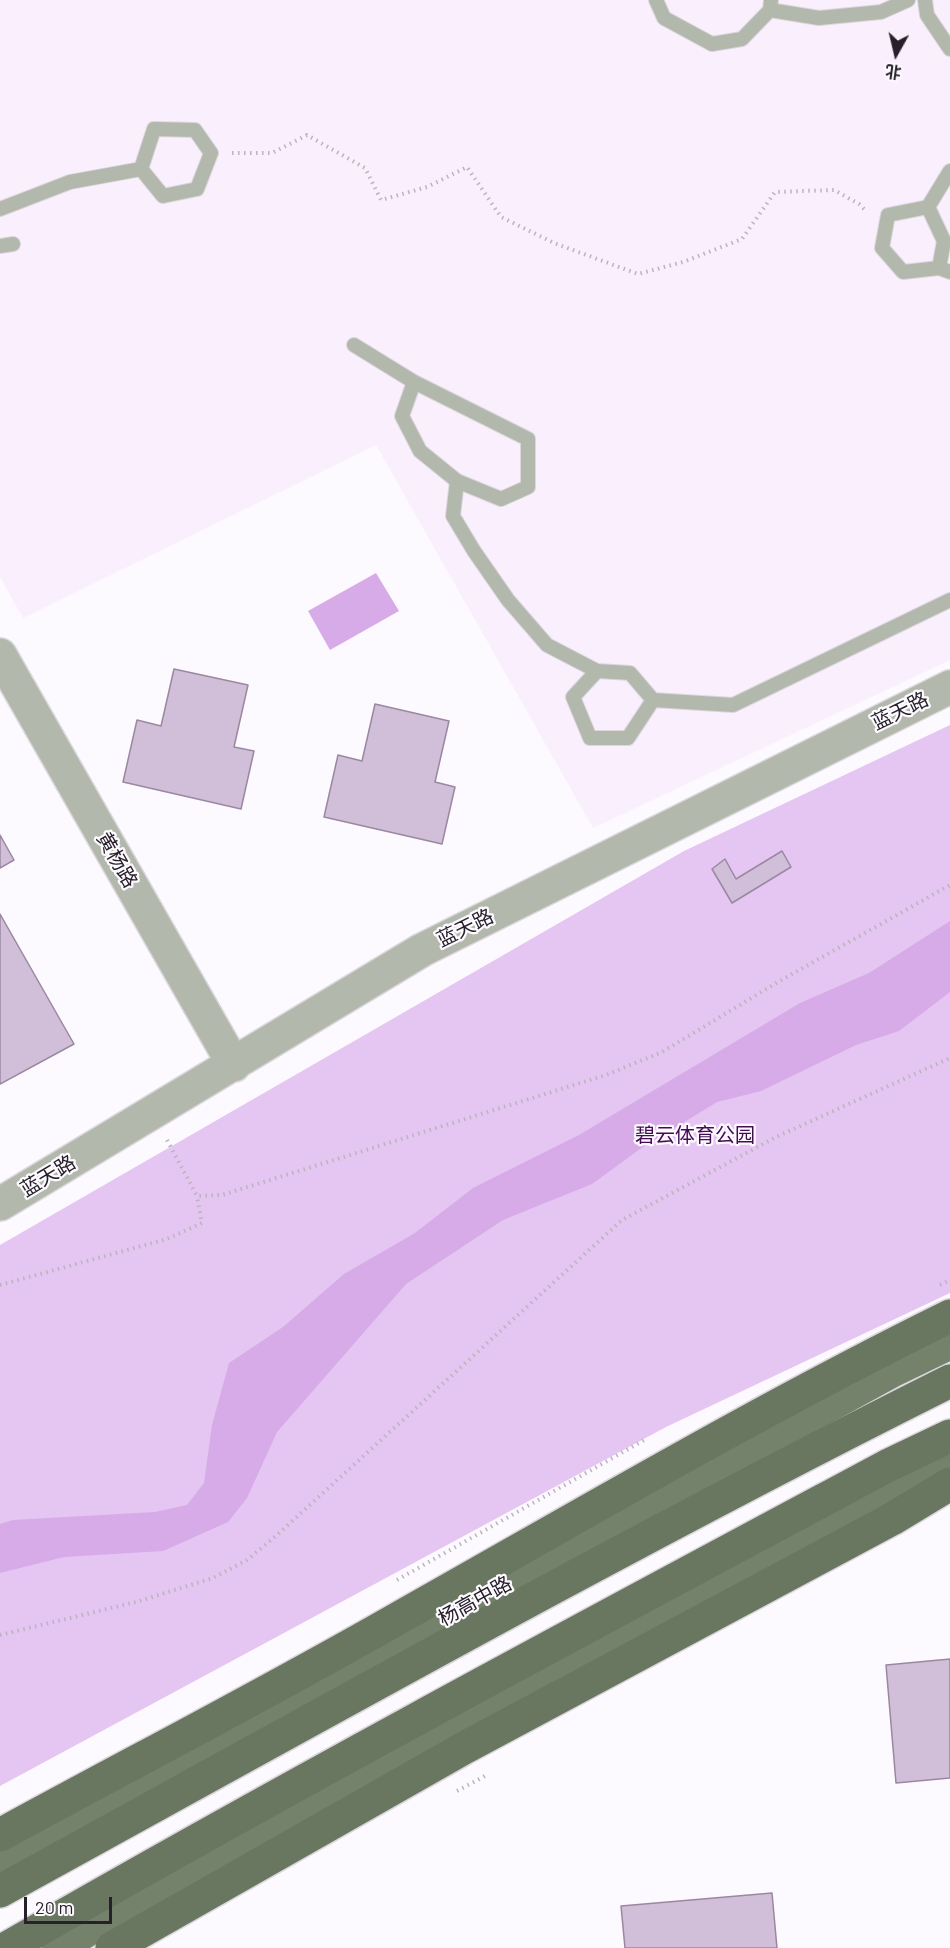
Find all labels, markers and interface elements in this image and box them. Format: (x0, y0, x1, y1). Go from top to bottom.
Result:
north arrow (866, 24, 926, 84)
text: 北 (884, 62, 903, 83)
street label: 蓝天路 (868, 687, 932, 735)
street label: 黄杨路 (92, 828, 142, 892)
street label: 蓝天路 (433, 904, 497, 952)
park label: 碧云体育公园 (635, 1123, 755, 1147)
street label: 蓝天路 (16, 1150, 80, 1202)
street label: 杨高中路 (434, 1571, 516, 1631)
scale bar (27, 1885, 116, 1923)
text: 20 m (35, 1896, 73, 1918)

